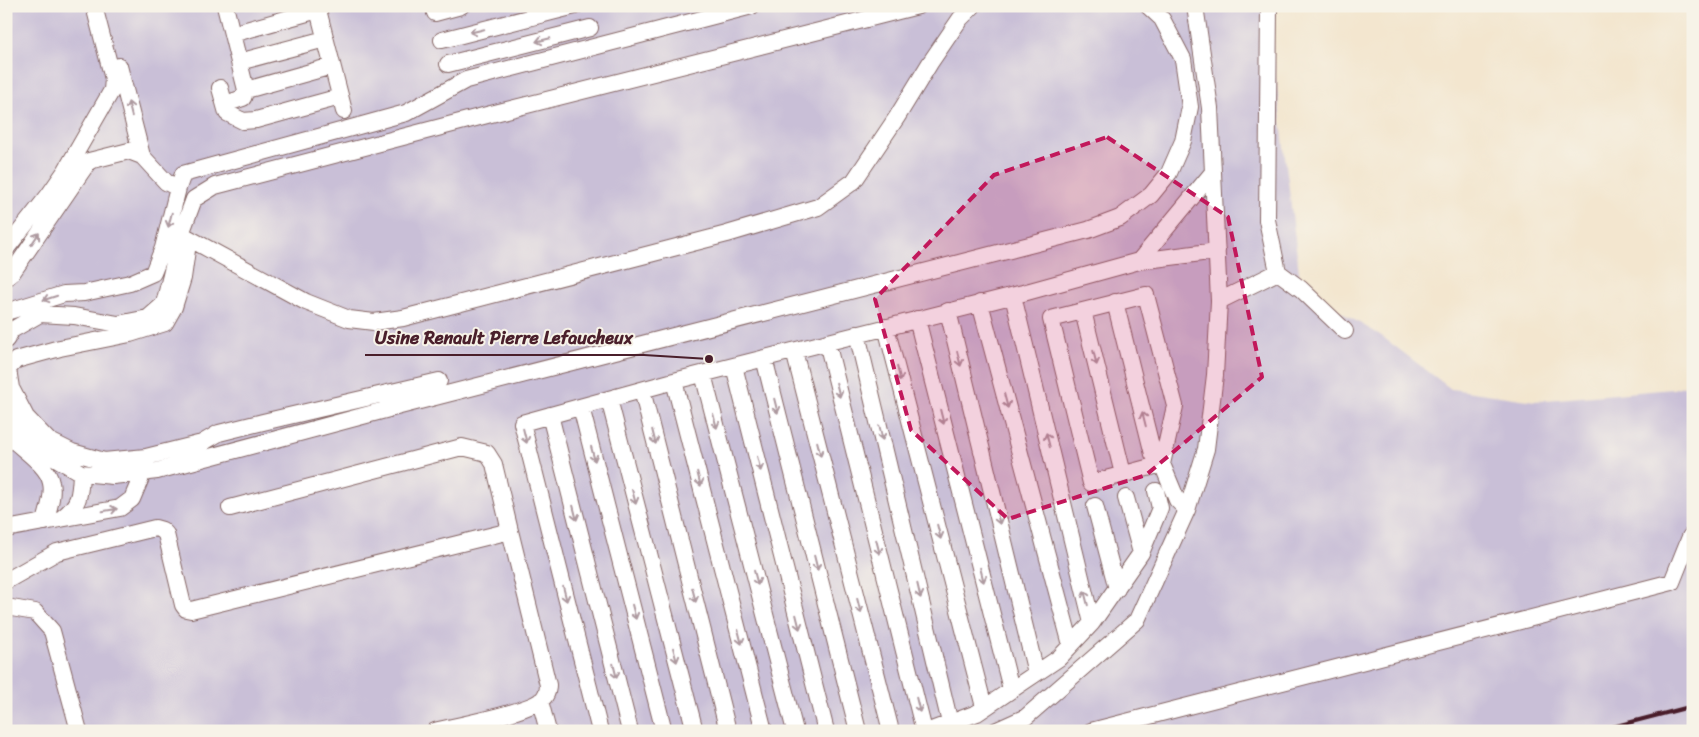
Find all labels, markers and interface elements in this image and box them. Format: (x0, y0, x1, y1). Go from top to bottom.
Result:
one-way arrow (470, 27, 486, 36)
one-way arrow (535, 36, 551, 46)
one-way arrow (124, 101, 134, 117)
one-way arrow (165, 212, 174, 228)
one-way arrow (30, 232, 40, 246)
one-way arrow (43, 294, 58, 303)
callout: Usine Renault Pierre Lefaucheux (365, 322, 644, 355)
text: Usine Renault Pierre Lefaucheux (375, 322, 634, 354)
one-way arrow (1091, 349, 1100, 365)
one-way arrow (955, 350, 964, 366)
one-way arrow (894, 366, 904, 382)
one-way arrow (834, 381, 844, 397)
one-way arrow (1001, 393, 1011, 409)
one-way arrow (772, 397, 781, 413)
one-way arrow (938, 409, 947, 425)
one-way arrow (1139, 412, 1149, 428)
one-way arrow (711, 413, 720, 429)
one-way arrow (877, 424, 886, 440)
one-way arrow (521, 428, 530, 444)
one-way arrow (649, 429, 659, 445)
one-way arrow (1043, 432, 1052, 448)
one-way arrow (815, 440, 824, 456)
one-way arrow (589, 446, 598, 462)
one-way arrow (754, 456, 764, 472)
one-way arrow (695, 471, 705, 487)
one-way arrow (630, 489, 640, 505)
one-way arrow (102, 504, 118, 514)
one-way arrow (571, 505, 580, 521)
one-way arrow (994, 508, 1003, 524)
one-way arrow (935, 523, 944, 539)
one-way arrow (874, 539, 883, 555)
one-way arrow (812, 555, 821, 571)
one-way arrow (978, 566, 987, 582)
one-way arrow (751, 570, 761, 586)
one-way arrow (915, 583, 924, 599)
one-way arrow (561, 585, 570, 601)
one-way arrow (689, 586, 699, 602)
one-way arrow (1081, 590, 1090, 606)
one-way arrow (855, 598, 865, 614)
one-way arrow (629, 603, 639, 619)
one-way arrow (794, 613, 803, 629)
one-way arrow (736, 628, 745, 644)
one-way arrow (671, 646, 680, 662)
one-way arrow (611, 663, 620, 679)
one-way arrow (913, 696, 923, 712)

